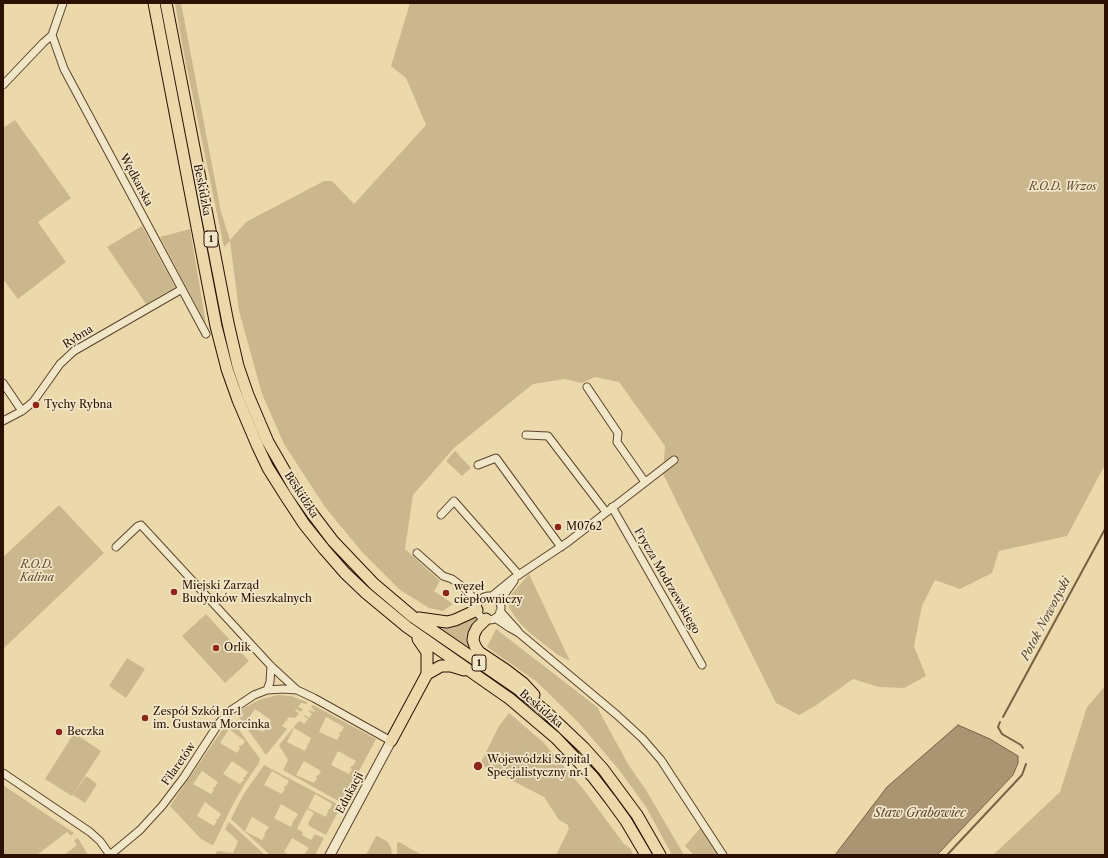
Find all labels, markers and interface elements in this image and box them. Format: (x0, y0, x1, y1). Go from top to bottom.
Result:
street label: Wędkarska (117, 152, 155, 208)
street label: Beskidzka (190, 163, 214, 217)
park label: R.O.D. Wrzos (1029, 180, 1097, 194)
road number: 1 (204, 231, 218, 247)
street label: Rybna (60, 323, 96, 351)
place label: Tychy Rybna (44, 398, 112, 412)
marker: Tychy Rybna (31, 400, 41, 410)
street label: Beskidzka (281, 469, 321, 521)
place label: M0762 (566, 520, 602, 534)
marker: M0762 (553, 522, 563, 532)
street label: Frycza Modrzewskiego (631, 526, 703, 636)
park label: R.O.D. Kalina (20, 558, 54, 584)
water label: Potok Nowotyski (1018, 575, 1074, 663)
place label: Miejski Zarząd Budynków Mieszkalnych (182, 579, 312, 605)
place label: węzeł ciepłowniczy (454, 580, 523, 606)
marker: Miejski Zarząd Budynków Mieszkalnych (169, 587, 179, 597)
marker: węzeł ciepłowniczy (441, 588, 451, 598)
place label: Orlik (224, 641, 251, 655)
marker: Orlik (211, 643, 221, 653)
road number: 1 (472, 655, 486, 671)
street label: Beskidzka (517, 687, 565, 731)
place label: Zespół Szkół nr 1 im. Gustawa Morcinka (153, 705, 270, 731)
marker: Zespół Szkół nr 1 im. Gustawa Morcinka (140, 713, 150, 723)
place label: Beczka (67, 725, 104, 739)
marker: Beczka (54, 727, 64, 737)
street label: Filaretów (159, 740, 199, 788)
place label: Wojewódzki Szpital Specjalistyczny nr 1 (487, 753, 590, 779)
marker: Wojewódzki Szpital Specjalistyczny nr 1 (472, 760, 484, 772)
street label: Edukacji (334, 770, 366, 816)
water label: Staw Grabowiec (874, 807, 966, 821)

